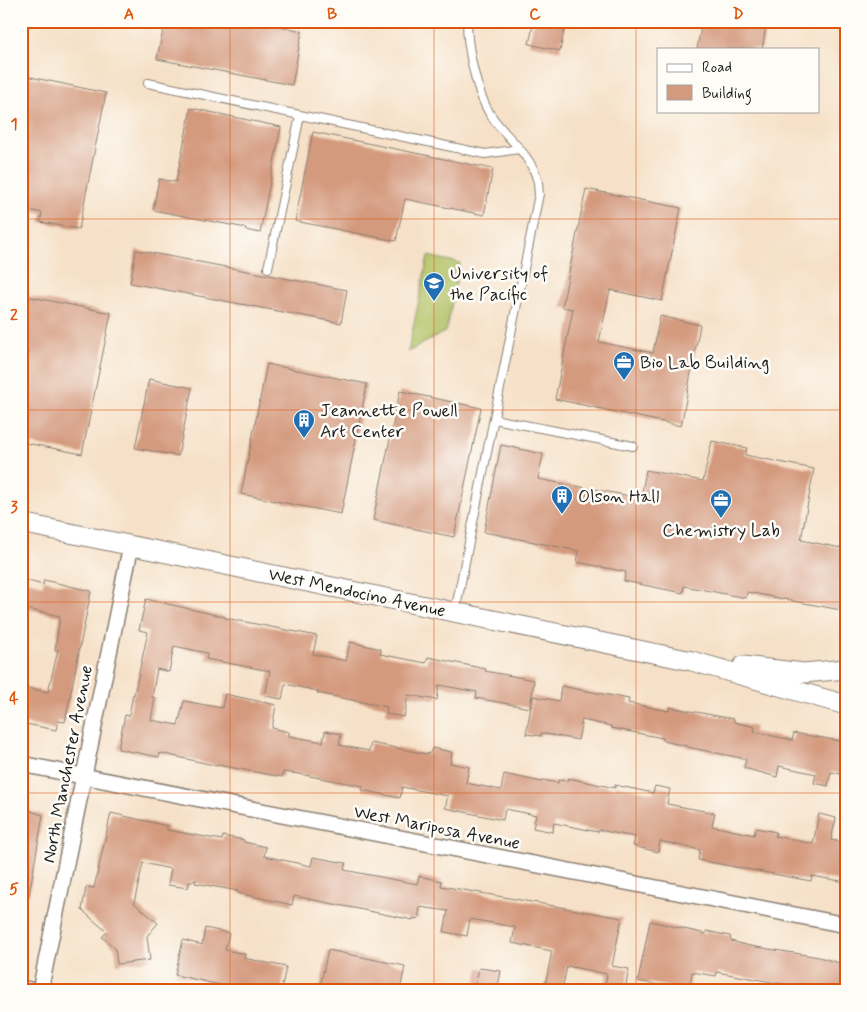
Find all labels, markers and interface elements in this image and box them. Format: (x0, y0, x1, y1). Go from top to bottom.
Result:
text: A (124, 4, 134, 25)
text: B (327, 4, 337, 25)
text: C (529, 4, 541, 25)
text: D (732, 4, 744, 25)
legend (657, 48, 820, 112)
text: Road (702, 58, 732, 78)
text: Building (702, 84, 752, 105)
text: 1 (10, 114, 18, 135)
place label: University of the Pacific (450, 262, 548, 307)
school or university icon: University of the Pacific (422, 271, 446, 302)
text: 2 (10, 305, 18, 326)
office icon: Bio Lab Building (612, 350, 636, 381)
place label: Bio Lab Building (640, 351, 769, 375)
place label: Jeannette Powell Art Center (320, 399, 458, 444)
building icon: Jeannette Powell Art Center (292, 408, 316, 439)
building icon: Olson Hall (550, 484, 574, 515)
place label: Olson Hall (578, 485, 659, 509)
office icon: Chemistry Lab (709, 488, 733, 519)
text: 3 (10, 497, 18, 518)
place label: Chemistry Lab (662, 519, 780, 543)
street label: West Mendocino Avenue (266, 562, 448, 623)
street label: North Manchester Avenue (37, 663, 99, 865)
text: 4 (9, 688, 19, 709)
street label: West Mariposa Avenue (352, 800, 522, 856)
text: 5 (9, 879, 19, 900)

